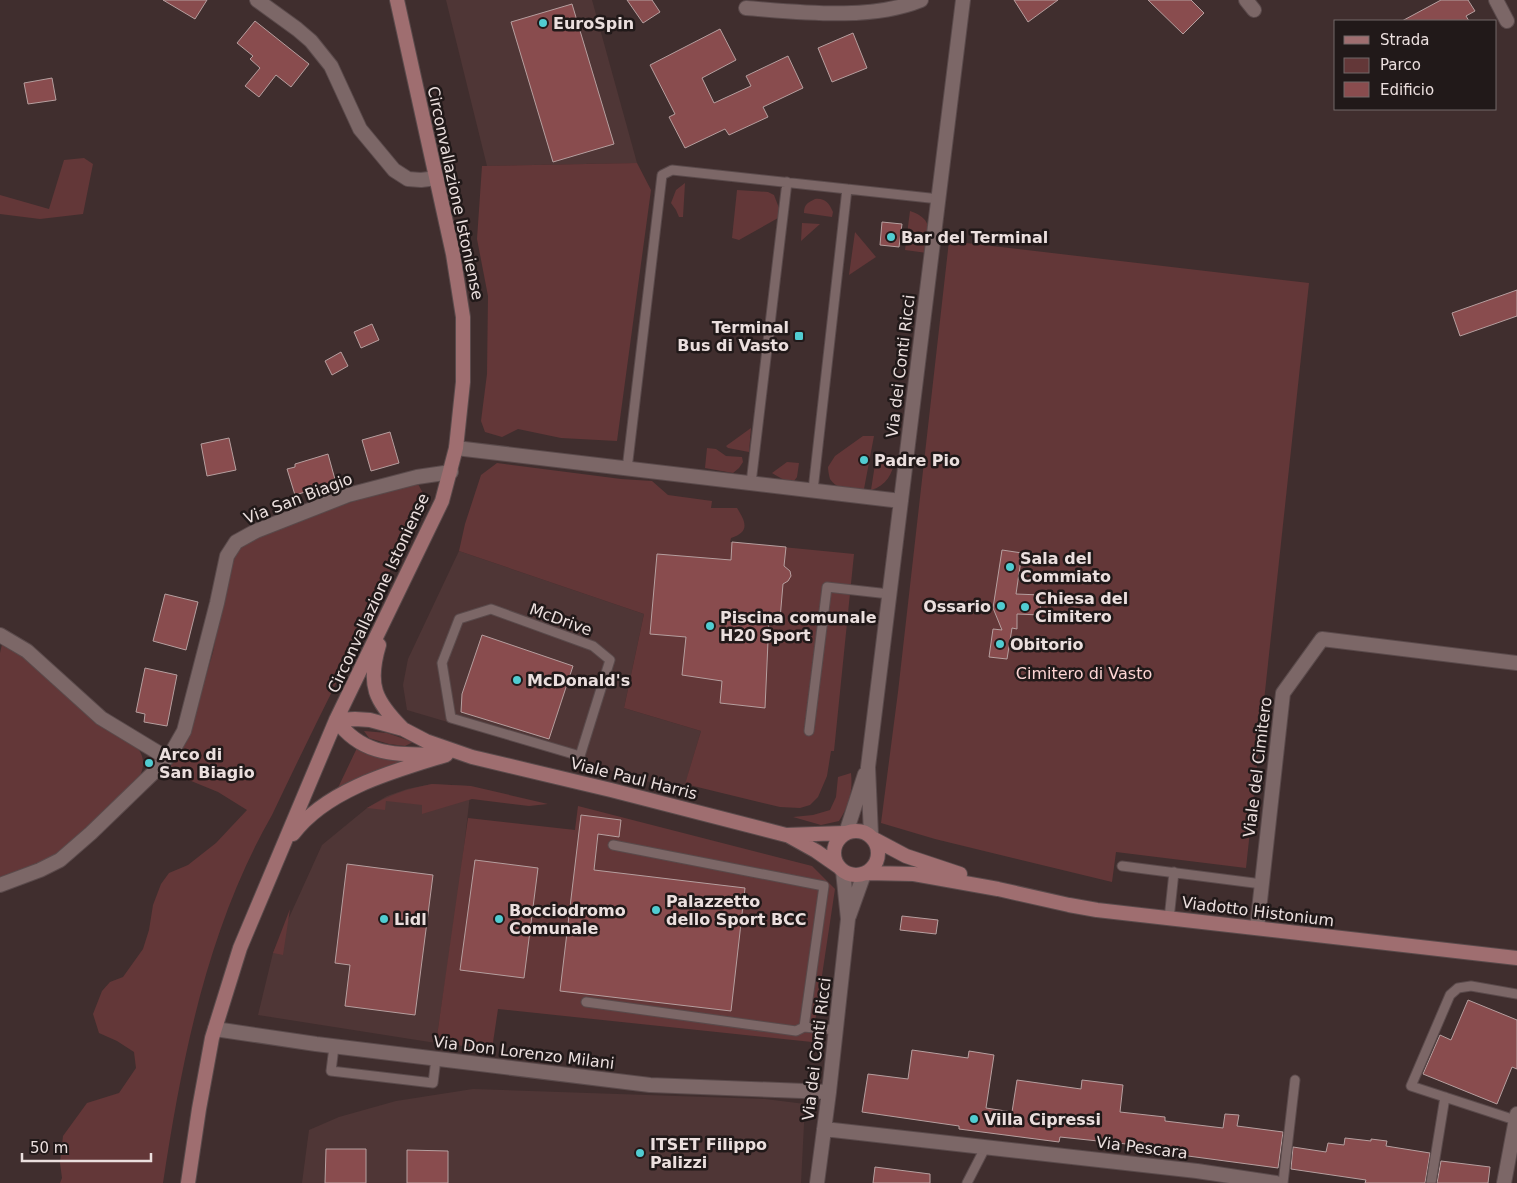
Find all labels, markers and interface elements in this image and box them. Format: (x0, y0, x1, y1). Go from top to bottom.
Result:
place label: EuroSpin (553, 14, 634, 33)
marker: EuroSpin (537, 17, 549, 29)
legend (1334, 20, 1497, 110)
text: Strada (1380, 31, 1429, 49)
text: Parco (1380, 56, 1421, 74)
text: Edificio (1380, 81, 1434, 99)
street label: Circonvallazione Istoniense (424, 84, 487, 302)
place label: Bar del Terminal (901, 228, 1048, 247)
marker: Bar del Terminal (885, 231, 897, 243)
street label: Via dei Conti Ricci (882, 293, 919, 439)
place label: Terminal Bus di Vasto (677, 318, 789, 355)
marker: Terminal Bus di Vasto (793, 330, 805, 342)
place label: Padre Pio (874, 451, 960, 470)
marker: Padre Pio (858, 454, 870, 466)
street label: Via San Biagio (241, 469, 355, 528)
street label: Circonvallazione Istoniense (324, 490, 433, 696)
place label: Sala del Commiato (1020, 549, 1111, 586)
marker: Sala del Commiato (1004, 561, 1016, 573)
place label: Chiesa del Cimitero (1035, 589, 1128, 626)
place label: Ossario (923, 597, 991, 616)
street label: McDrive (527, 599, 595, 640)
marker: Ossario (995, 600, 1007, 612)
marker: Chiesa del Cimitero (1019, 601, 1031, 613)
place label: Piscina comunale H20 Sport (720, 608, 877, 645)
marker: Piscina comunale H20 Sport (704, 620, 716, 632)
place label: Obitorio (1010, 635, 1084, 654)
marker: Obitorio (994, 638, 1006, 650)
park label: Cimitero di Vasto (1016, 664, 1152, 683)
place label: McDonald's (527, 671, 630, 690)
marker: McDonald's (511, 674, 523, 686)
street label: Viale del Cimitero (1239, 696, 1276, 838)
place label: Arco di San Biagio (159, 745, 255, 782)
street label: Viale Paul Harris (568, 754, 699, 803)
marker: Arco di San Biagio (143, 757, 155, 769)
place label: Palazzetto dello Sport BCC (666, 892, 807, 929)
street label: Viadotto Histonium (1181, 893, 1335, 930)
place label: Bocciodromo Comunale (509, 901, 626, 938)
marker: Palazzetto dello Sport BCC (650, 904, 662, 916)
place label: Lidl (394, 910, 427, 929)
marker: Lidl (378, 913, 390, 925)
marker: Bocciodromo Comunale (493, 913, 505, 925)
street label: Via dei Conti Ricci (798, 976, 835, 1122)
street label: Via Don Lorenzo Milani (432, 1032, 616, 1073)
place label: Villa Cipressi (984, 1110, 1101, 1129)
marker: Villa Cipressi (968, 1113, 980, 1125)
scale bar (22, 1130, 151, 1162)
street label: Via Pescara (1095, 1132, 1189, 1163)
place label: ITSET Filippo Palizzi (650, 1135, 767, 1172)
text: 50 m (30, 1139, 68, 1157)
marker: ITSET Filippo Palizzi (634, 1147, 646, 1159)

